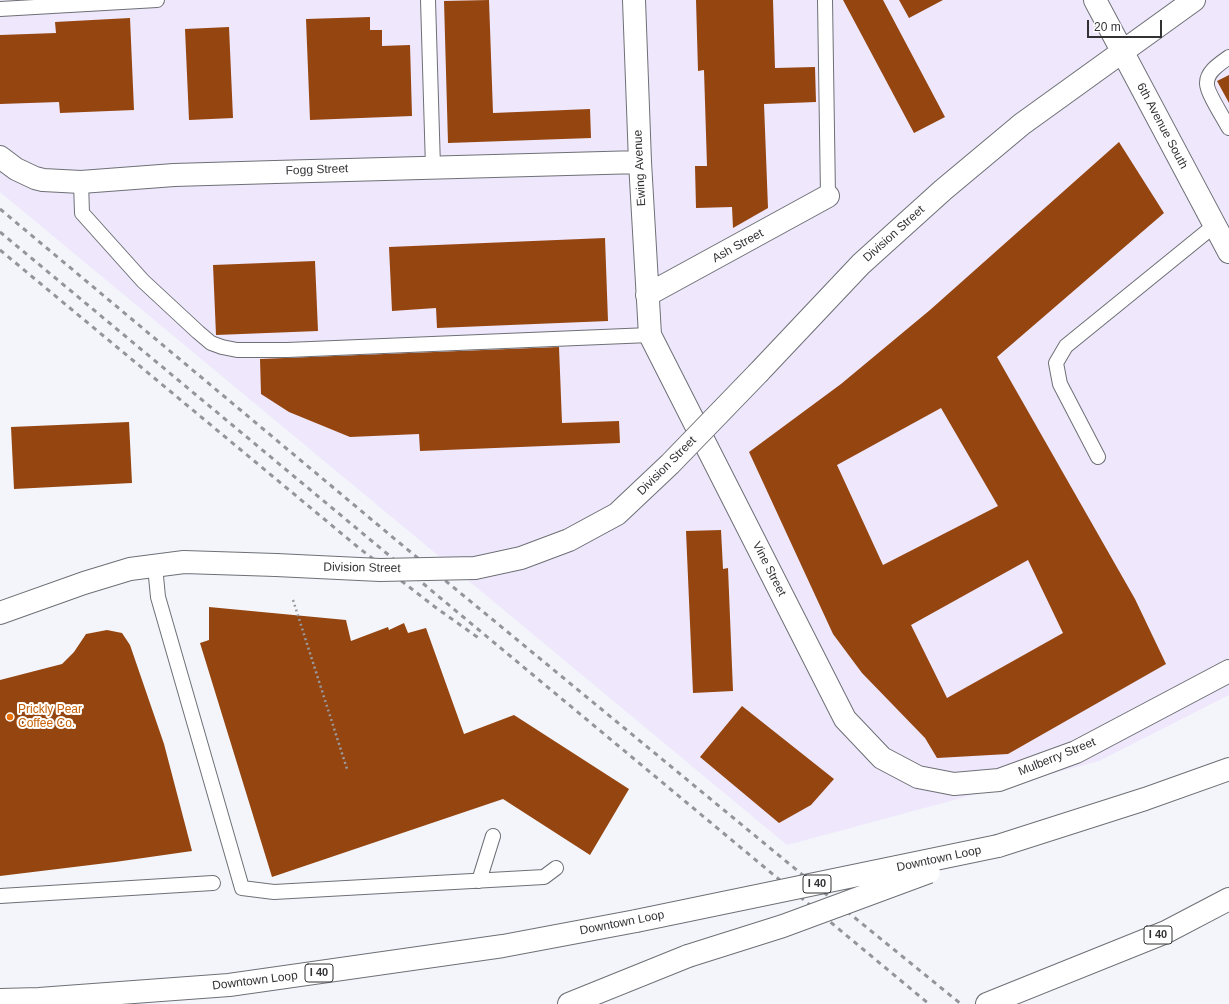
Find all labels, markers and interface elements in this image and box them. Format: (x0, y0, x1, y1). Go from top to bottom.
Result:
scale bar (1089, 12, 1164, 38)
text: 20 m (1094, 20, 1121, 34)
street label: 6th Avenue South (1133, 81, 1191, 171)
street label: Ewing Avenue (631, 129, 649, 207)
street label: Fogg Street (285, 162, 349, 178)
street label: Division Street (860, 203, 928, 265)
street label: Ash Street (710, 226, 766, 266)
street label: Division Street (635, 434, 699, 498)
street label: Vine Street (749, 539, 789, 599)
street label: Division Street (323, 560, 401, 576)
place label: Prickly Pear Coffee Co. (18, 703, 82, 731)
marker: Prickly Pear Coffee Co. (5, 712, 15, 722)
street label: Mulberry Street (1016, 735, 1098, 779)
street label: Downtown Loop (895, 843, 983, 875)
road number: I 40 (803, 875, 831, 893)
street label: Downtown Loop (578, 908, 666, 938)
road number: I 40 (1144, 926, 1172, 944)
road number: I 40 (305, 964, 333, 982)
street label: Downtown Loop (211, 969, 299, 993)

